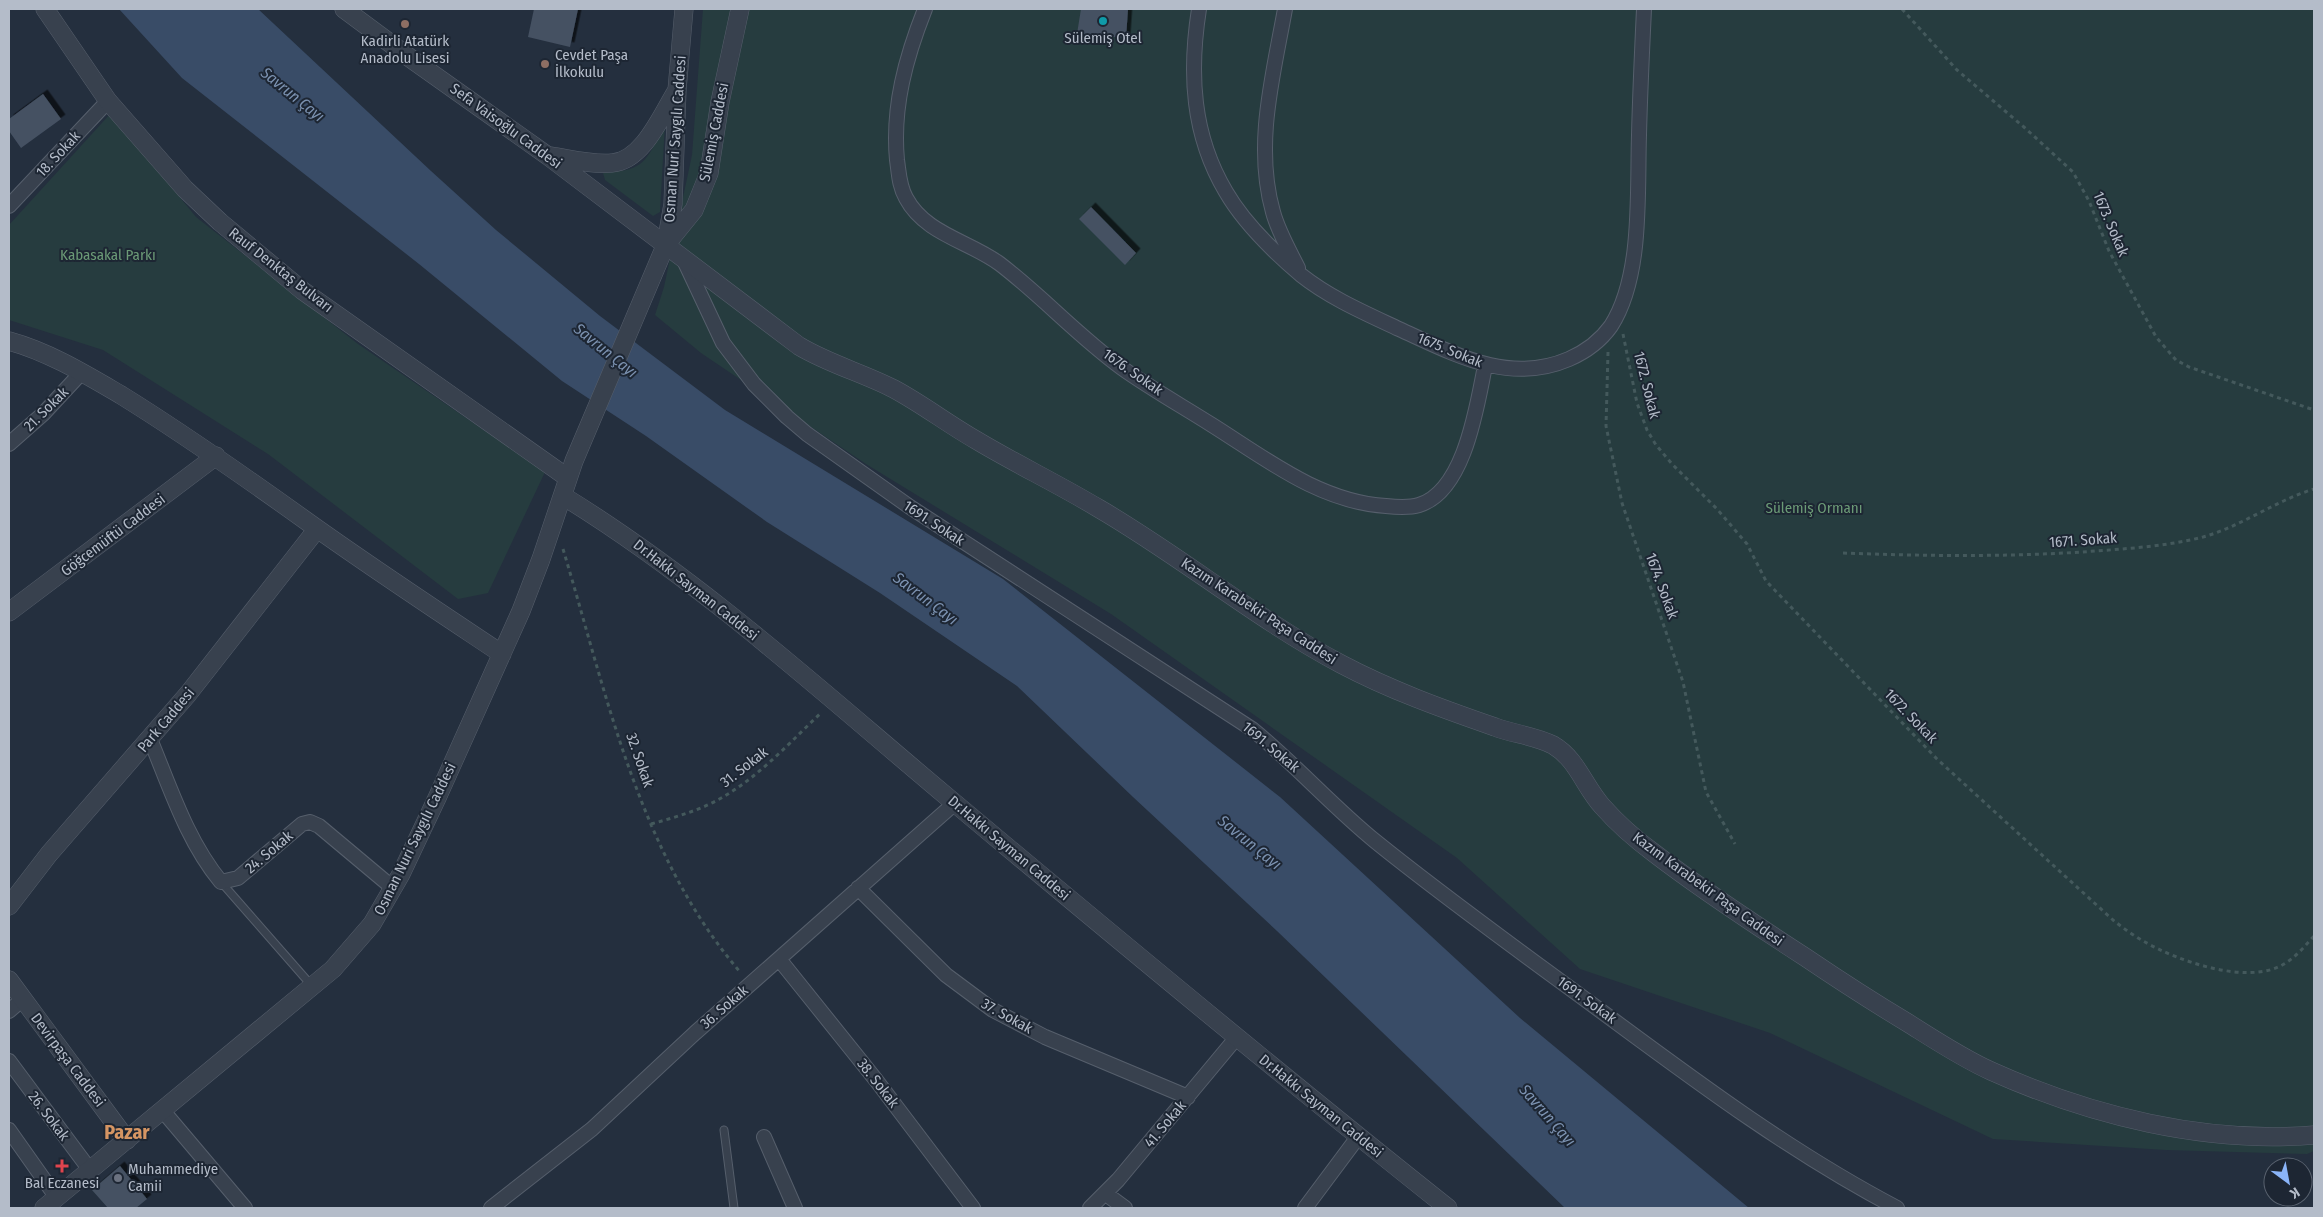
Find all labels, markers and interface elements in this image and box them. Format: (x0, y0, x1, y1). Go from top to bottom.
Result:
marker: Sülemiş Otel (1097, 15, 1109, 27)
marker: Kadirli Atatürk Anadolu Lisesi (399, 18, 411, 30)
place label: Sülemiş Otel (1064, 29, 1142, 47)
place label: Kadirli Atatürk Anadolu Lisesi (361, 32, 449, 67)
place label: Cevdet Paşa İlkokulu (555, 46, 628, 81)
street label: Osman Nuri Saygılı Caddesi (660, 55, 690, 223)
marker: Cevdet Paşa İlkokulu (539, 58, 551, 70)
water label: Savrun Çayı (256, 62, 328, 126)
street label: Sefa Vaisoğlu Caddesi (447, 80, 565, 172)
street label: Sülemiş Caddesi (696, 81, 732, 183)
street label: 18. Sokak (32, 127, 84, 181)
street label: 1673. Sokak (2089, 189, 2133, 259)
street label: Rauf Denktaş Bulvarı (225, 224, 337, 316)
park label: Kabasakal Parkı (60, 246, 156, 264)
water label: Savrun Çayı (569, 318, 641, 382)
street label: 1675. Sokak (1415, 329, 1485, 371)
street label: 1676. Sokak (1099, 345, 1167, 399)
street label: 1672. Sokak (1630, 350, 1664, 420)
street label: 21. Sokak (20, 383, 72, 435)
street label: Göğcemüftü Caddesi (57, 490, 169, 580)
street label: 1691. Sokak (900, 497, 968, 549)
park label: Sülemiş Ormanı (1765, 499, 1863, 517)
street label: 1671. Sokak (2049, 529, 2117, 551)
street label: Dr.Hakkı Sayman Caddesi (630, 536, 762, 644)
street label: 1674. Sokak (1642, 551, 1682, 621)
street label: Kazım Karabekir Paşa Caddesi (1178, 554, 1340, 668)
water label: Savrun Çayı (889, 567, 962, 629)
street label: Park Caddesi (134, 684, 198, 756)
street label: 1672. Sokak (1881, 685, 1941, 747)
street label: 1691. Sokak (1239, 718, 1303, 776)
street label: 32. Sokak (622, 730, 658, 790)
street label: 31. Sokak (717, 743, 771, 791)
street label: Osman Nuri Saygılı Caddesi (370, 760, 460, 918)
street label: Dr.Hakkı Sayman Caddesi (944, 792, 1074, 904)
water label: Savrun Çayı (1213, 810, 1285, 874)
street label: 24. Sokak (241, 827, 297, 877)
street label: Kazım Karabekir Paşa Caddesi (1629, 828, 1787, 950)
street label: 1691. Sokak (1554, 972, 1620, 1028)
street label: 36. Sokak (696, 981, 752, 1033)
street label: 37. Sokak (978, 995, 1036, 1037)
street label: Devirpaşa Caddesi (27, 1010, 109, 1110)
street label: Dr.Hakkı Sayman Caddesi (1256, 1051, 1386, 1161)
street label: 38. Sokak (853, 1055, 903, 1111)
water label: Savrun Çayı (1515, 1080, 1580, 1150)
street label: 26. Sokak (25, 1088, 73, 1144)
street label: 41. Sokak (1140, 1097, 1190, 1151)
district label: Pazar (104, 1120, 150, 1144)
north arrow (2263, 1157, 2313, 1207)
marker: Bal Eczanesi (56, 1160, 68, 1172)
place label: Muhammediye Camii (128, 1160, 218, 1195)
marker: Muhammediye Camii (112, 1172, 124, 1184)
place label: Bal Eczanesi (25, 1174, 99, 1192)
text: K (2286, 1183, 2303, 1202)

